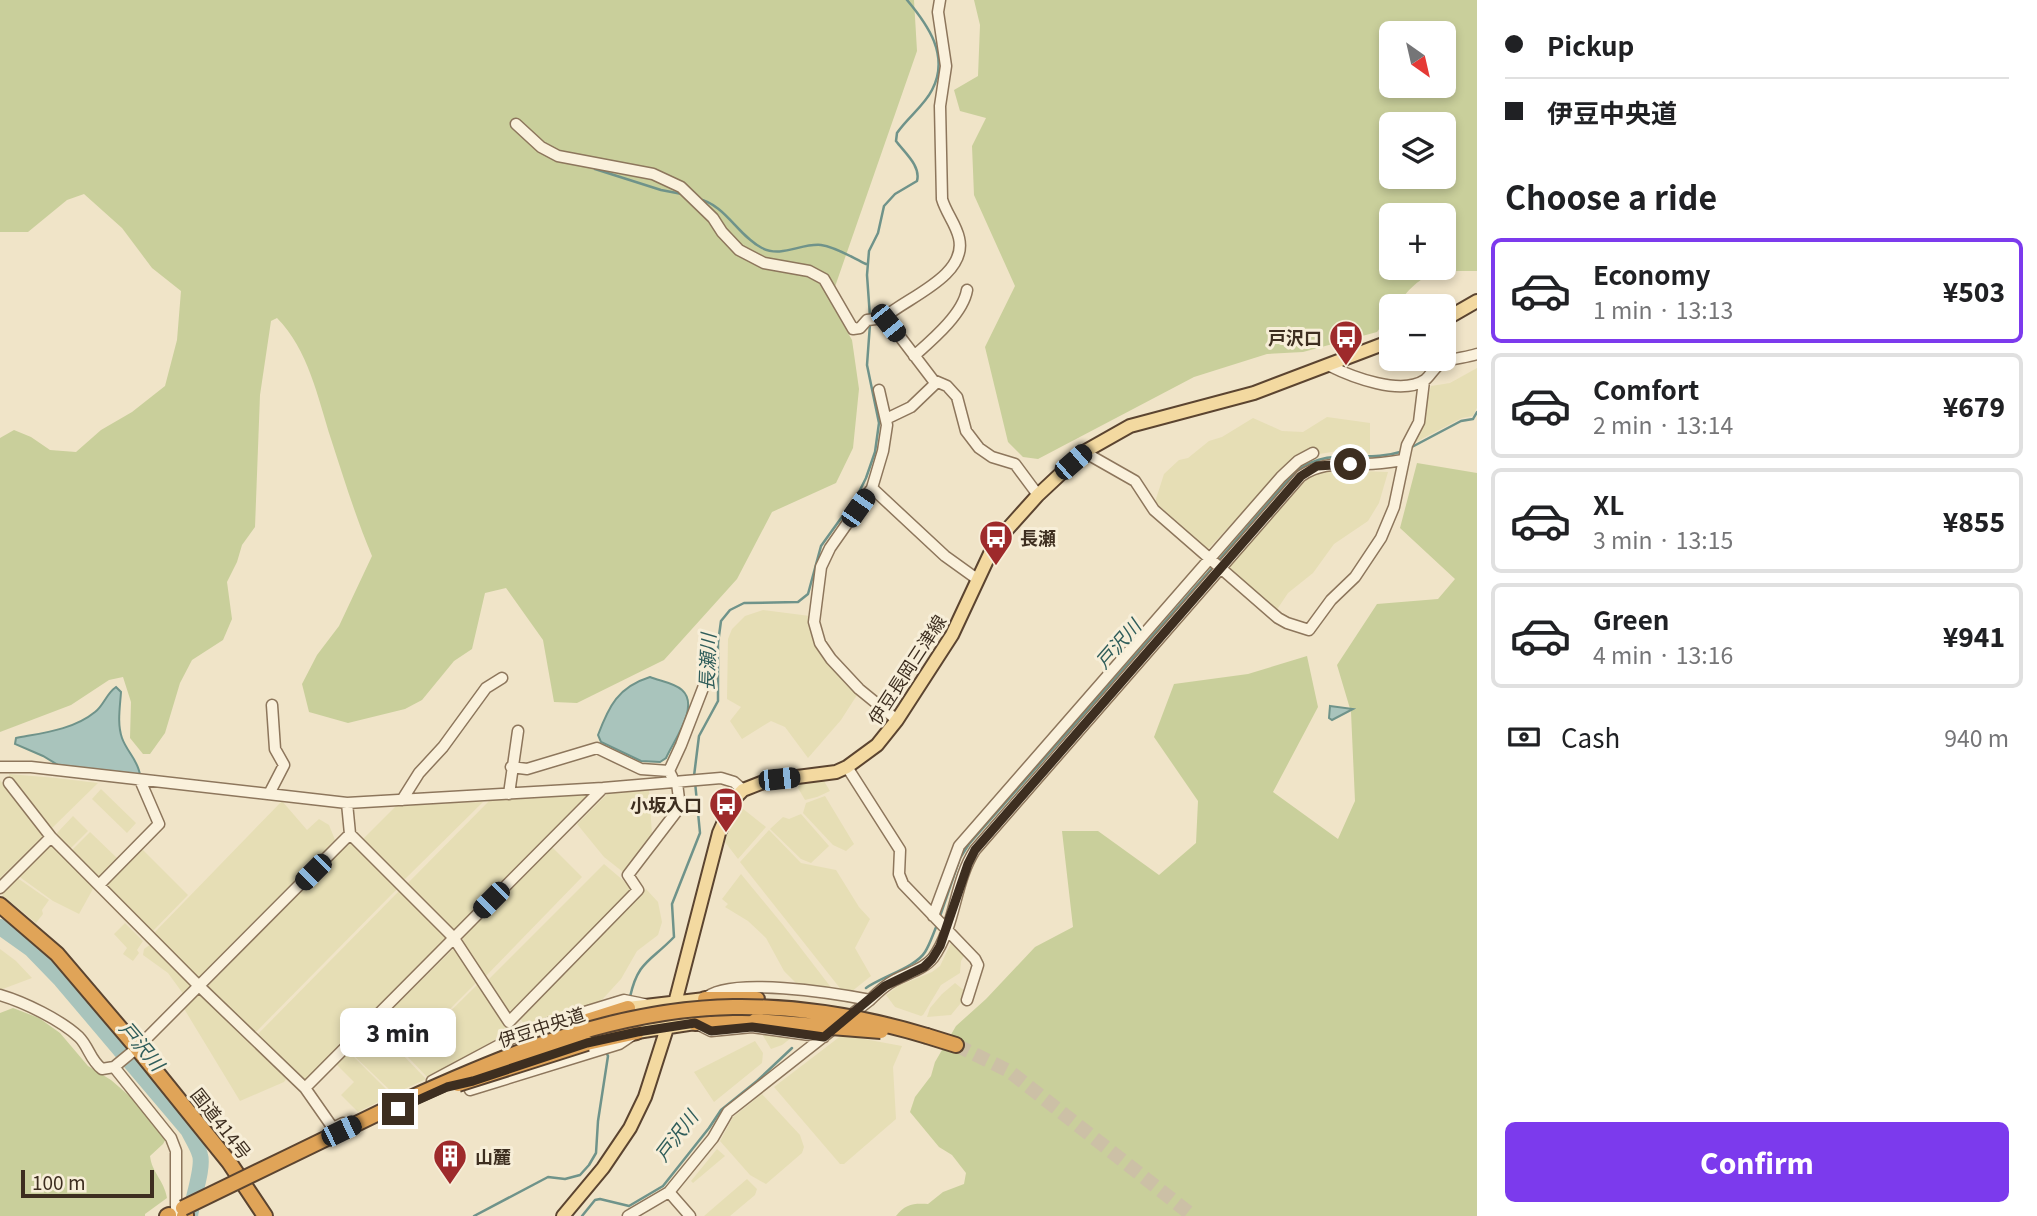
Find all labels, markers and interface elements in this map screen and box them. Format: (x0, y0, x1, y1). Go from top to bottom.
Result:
north arrow (1379, 21, 1456, 98)
map controls (1379, 21, 1456, 371)
text: Pickup (1547, 26, 1634, 63)
text: 伊豆中央道 (1547, 93, 1677, 130)
button: layers (1379, 112, 1456, 189)
text: Choose a ride (1505, 173, 1717, 219)
button: + (1379, 203, 1456, 280)
text: Economy (1593, 255, 1711, 292)
icon: car (1509, 259, 1572, 322)
text: ¥503 (1943, 272, 2005, 309)
text: 1 min · 13:13 (1593, 292, 1733, 326)
button: − (1379, 294, 1456, 371)
car (867, 300, 910, 346)
bus stop icon: 戸沢口 (1327, 318, 1365, 367)
place label: 戸沢口 (1268, 324, 1322, 350)
text: Comfort (1593, 370, 1699, 407)
icon: car (1509, 374, 1572, 437)
text: ¥679 (1943, 387, 2005, 424)
text: 2 min · 13:14 (1593, 407, 1733, 441)
car (1051, 440, 1096, 484)
route start (1334, 448, 1366, 480)
car (838, 485, 879, 531)
text: XL (1593, 485, 1624, 522)
icon: car (1509, 489, 1572, 552)
text: ¥855 (1943, 502, 2005, 539)
bus stop icon: 長瀬 (977, 518, 1015, 567)
text: 3 min · 13:15 (1593, 522, 1733, 556)
place label: 長瀬 (1020, 524, 1056, 550)
text: Green (1593, 600, 1669, 637)
icon: car (1509, 604, 1572, 667)
street label: 伊豆長岡三津線 (861, 609, 951, 729)
water label: 戸沢川 (1088, 611, 1147, 673)
text: ¥941 (1943, 617, 2005, 654)
water label: 長瀬川 (692, 631, 721, 691)
text: 4 min · 13:16 (1593, 637, 1733, 671)
icon: cash (1505, 718, 1543, 756)
text: Cash (1561, 718, 1620, 755)
text: 940 m (1944, 720, 2009, 754)
car (758, 766, 801, 792)
bus stop icon: 小坂入口 (707, 785, 745, 834)
place label: 小坂入口 (630, 791, 702, 817)
car (291, 850, 336, 894)
car (469, 878, 514, 922)
street label: 伊豆中央道 (494, 1000, 588, 1052)
callout: 3 min (340, 1007, 456, 1056)
water label: 戸沢川 (114, 1014, 173, 1077)
text: 3 min (366, 1015, 430, 1049)
street label: 国道414号 (186, 1082, 258, 1164)
route end (382, 1093, 414, 1125)
water label: 戸沢川 (647, 1103, 704, 1166)
car (318, 1112, 365, 1150)
button: Confirm (1505, 1122, 2009, 1202)
building icon: 山麓 (431, 1137, 469, 1186)
place label: 山麓 (475, 1143, 511, 1169)
scale bar (21, 1167, 154, 1199)
text: 100 m (32, 1168, 86, 1195)

